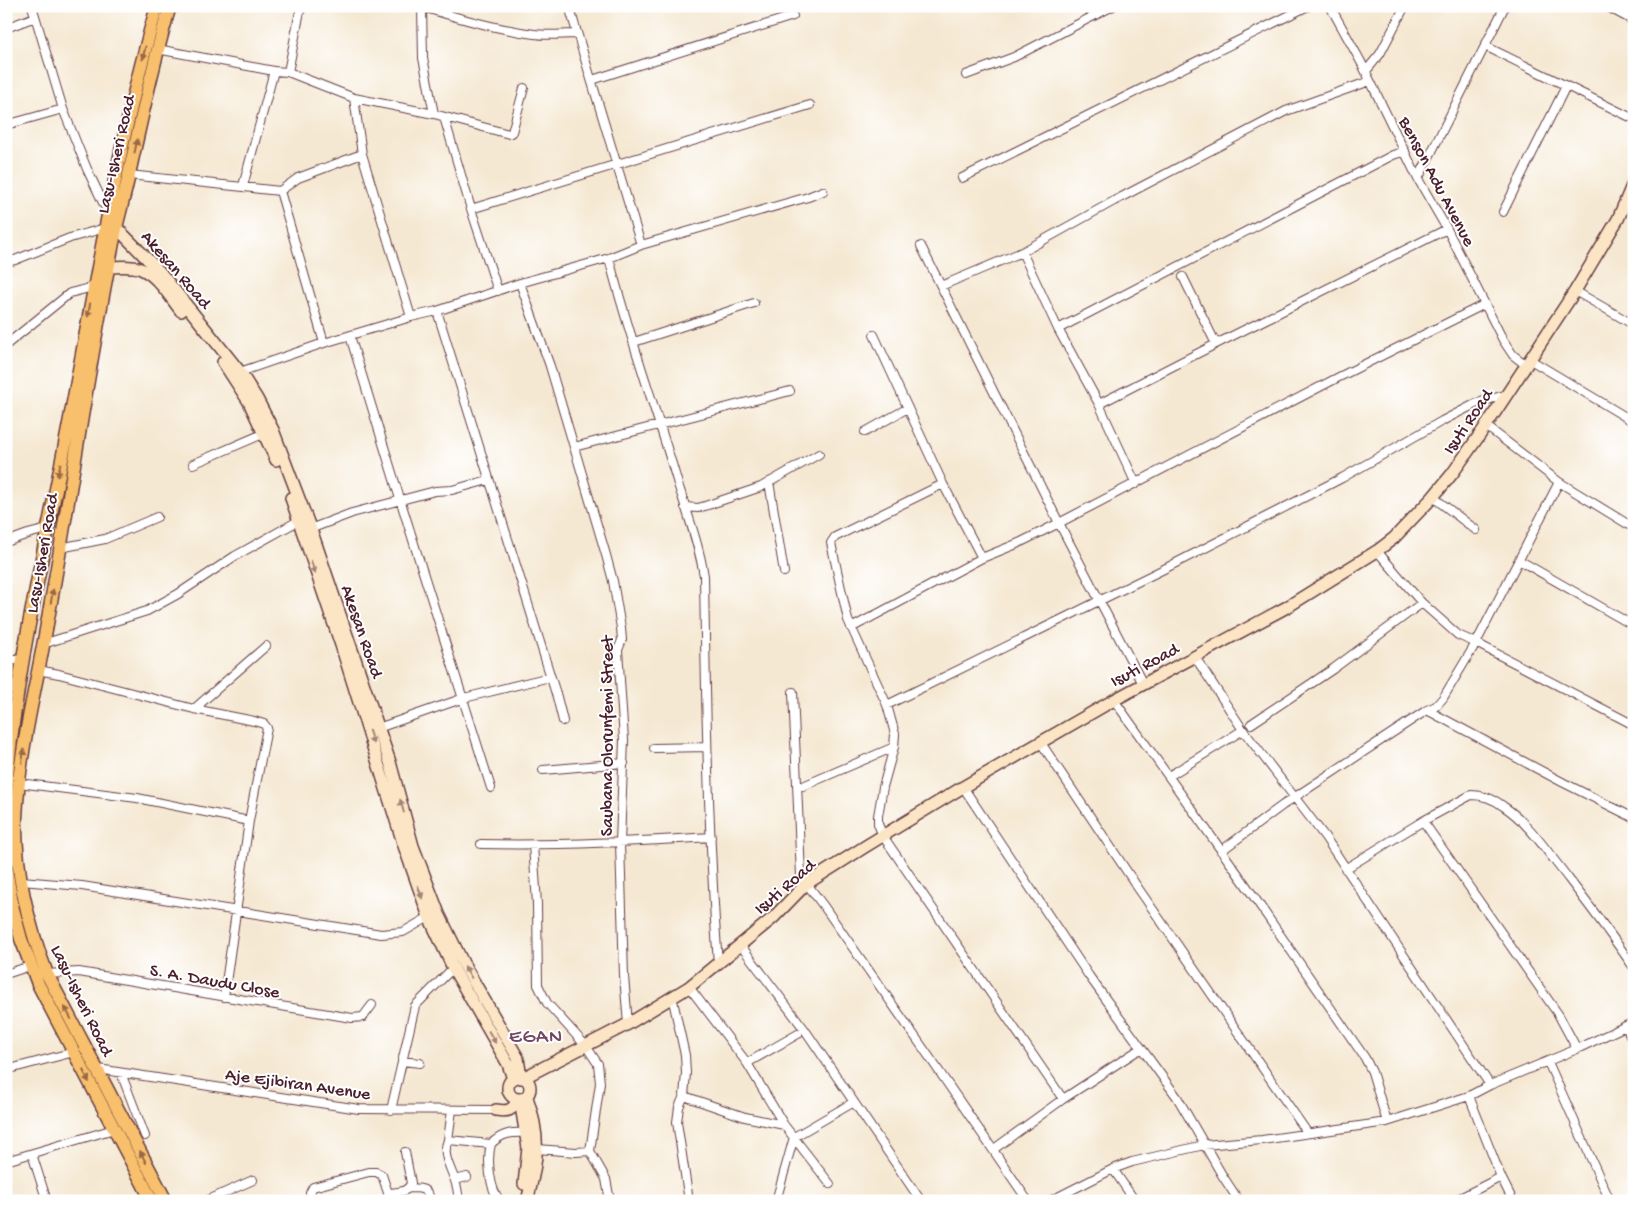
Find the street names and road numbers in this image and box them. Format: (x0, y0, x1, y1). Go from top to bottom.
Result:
street label: Lasu-Isheri Road (94, 92, 142, 216)
street label: Benson Adu Avenue (1392, 113, 1479, 251)
street label: Akesan Road (135, 227, 216, 315)
street label: Isuti Road (1440, 385, 1499, 459)
street label: Lasu-Isheri Road (23, 491, 65, 615)
street label: Akesan Road (335, 583, 387, 682)
street label: Saubana Olorunfemi Street (598, 634, 619, 836)
street label: Isuti Road (1107, 639, 1184, 693)
street label: Isuti Road (751, 855, 822, 920)
street label: Lasu-Isheri Road (45, 942, 117, 1061)
street label: S. A. Daudu Close (148, 961, 282, 1004)
street label: Aje Ejibiran Avenue (224, 1065, 372, 1106)

